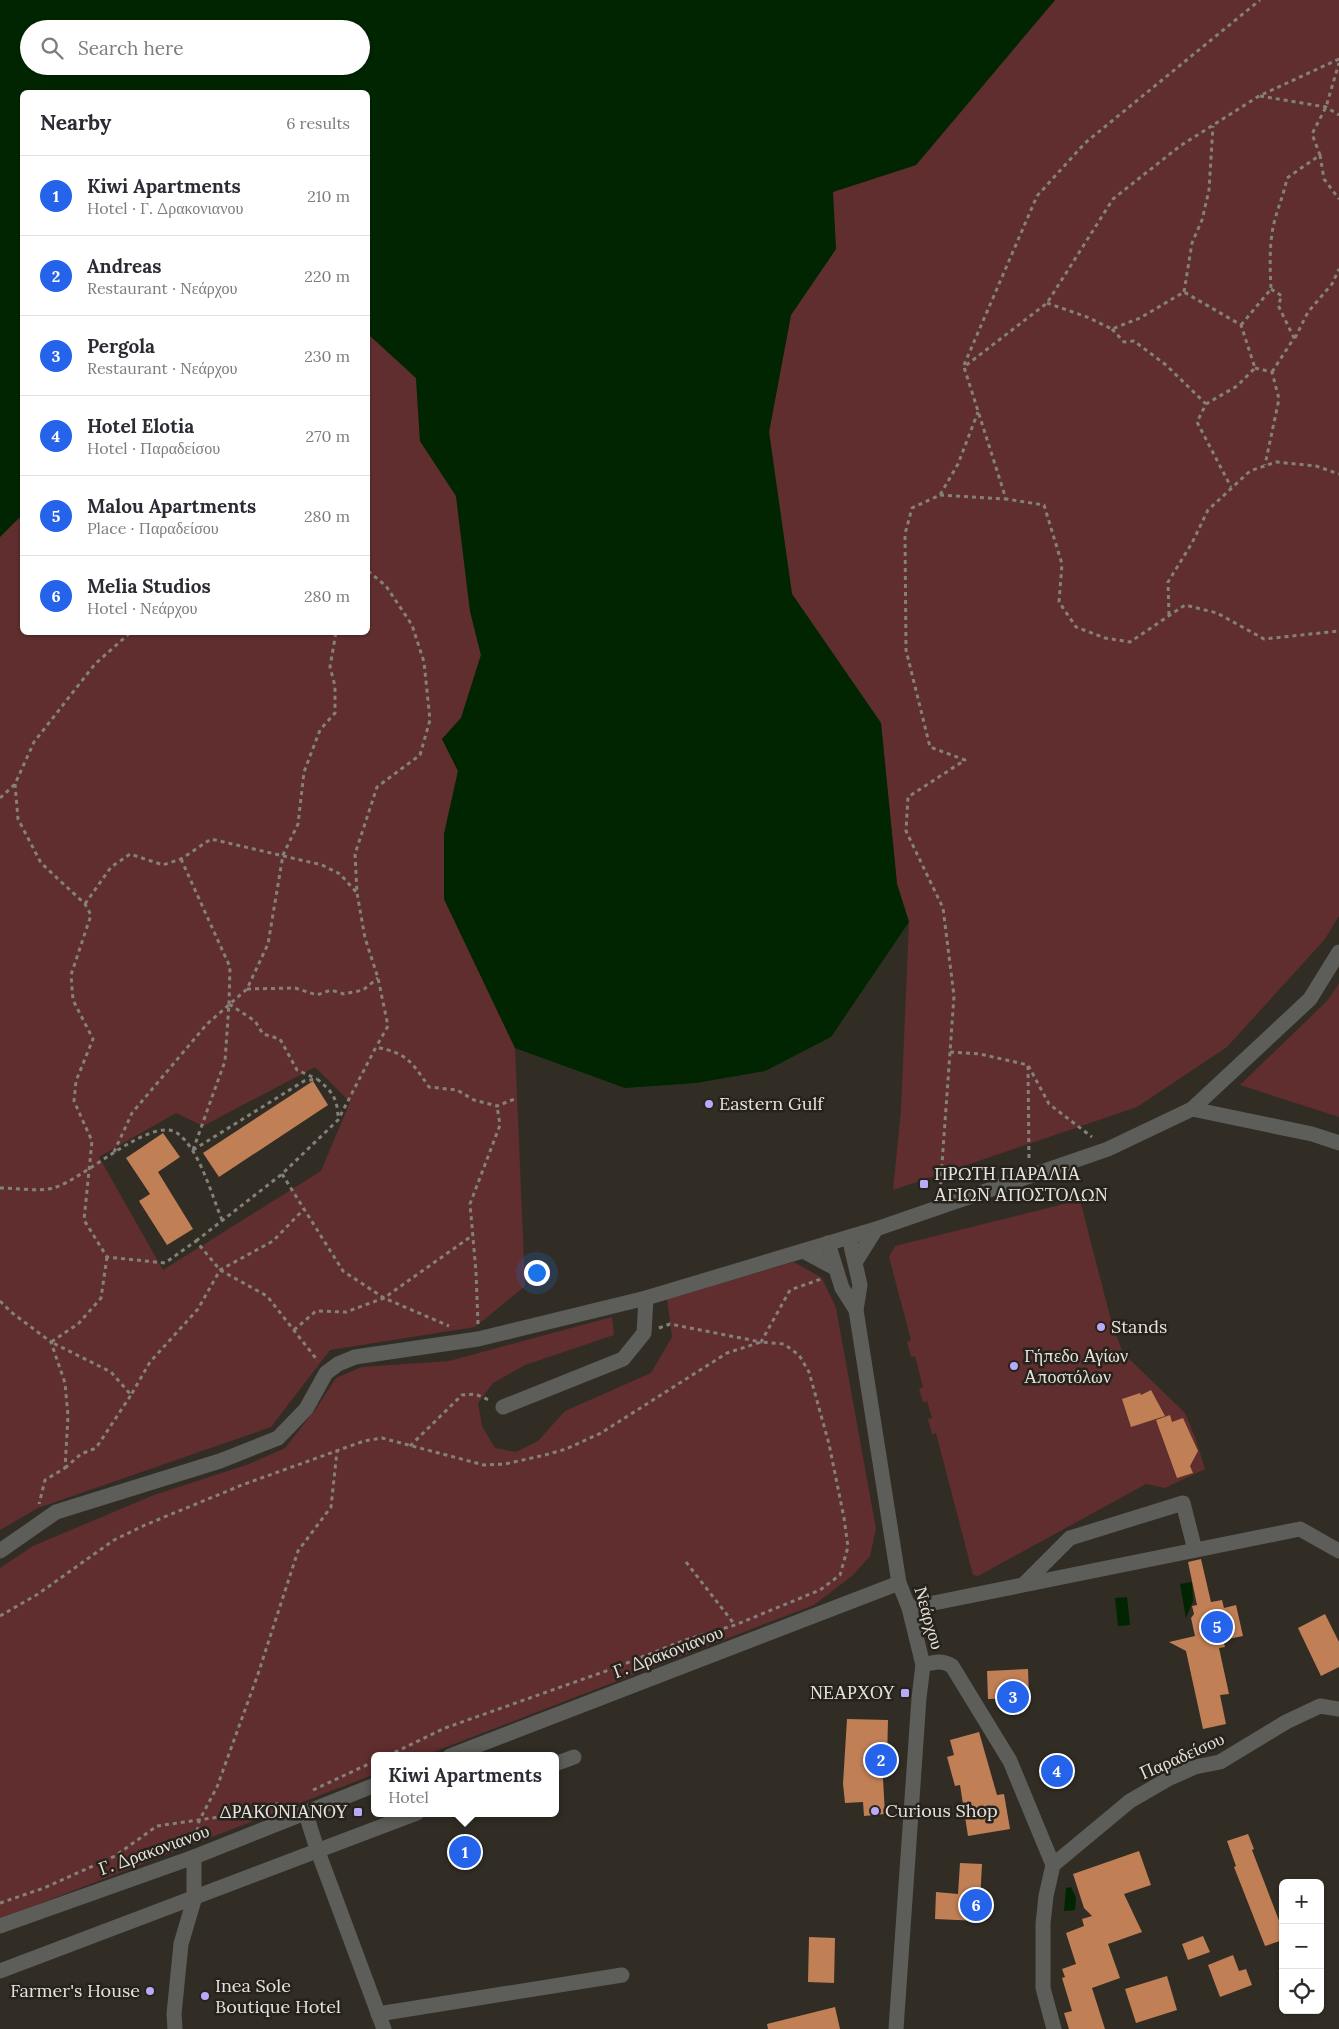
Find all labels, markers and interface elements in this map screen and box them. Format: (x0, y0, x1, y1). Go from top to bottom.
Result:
search box (20, 20, 370, 75)
icon: search (38, 34, 66, 62)
text: Search here (78, 36, 184, 60)
text: Nearby (40, 109, 111, 136)
text: 6 results (286, 113, 350, 133)
text: Kiwi Apartments (87, 174, 241, 198)
text: 1 (53, 186, 59, 206)
text: 210 m (307, 186, 350, 206)
text: Hotel · Γ. Δρακονιανου (87, 198, 243, 218)
text: Andreas (87, 254, 161, 278)
text: 2 (52, 266, 60, 286)
text: 220 m (304, 266, 350, 286)
text: Restaurant · Νεάρχου (87, 278, 237, 298)
text: Pergola (87, 334, 155, 358)
text: 3 (52, 346, 60, 366)
text: 230 m (304, 346, 350, 366)
text: Restaurant · Νεάρχου (87, 358, 237, 378)
text: Hotel Elotia (87, 414, 194, 438)
text: 4 (52, 426, 60, 446)
text: 270 m (306, 426, 350, 446)
text: Hotel · Παραδείσου (87, 438, 220, 458)
text: Malou Apartments (87, 494, 256, 518)
text: 5 (52, 506, 60, 526)
text: 280 m (304, 506, 350, 526)
text: Place · Παραδείσου (87, 518, 219, 538)
text: Melia Studios (87, 574, 211, 598)
text: 6 (51, 586, 61, 606)
text: 280 m (304, 586, 350, 606)
text: Hotel · Νεάρχου (87, 598, 197, 618)
place label: Eastern Gulf (719, 1092, 825, 1115)
marker: Eastern Gulf (703, 1098, 715, 1110)
place label: ΠΡΩΤΗ ΠΑΡΑΛΙΑ ΑΓΙΩΝ ΑΠΟΣΤΟΛΩΝ (934, 1162, 1108, 1206)
marker: ΠΡΩΤΗ ΠΑΡΑΛΙΑ ΑΓΙΩΝ ΑΠΟΣΤΟΛΩΝ (918, 1178, 930, 1190)
your location (524, 1260, 550, 1286)
place label: Stands (1111, 1315, 1167, 1338)
marker: Stands (1095, 1321, 1107, 1333)
place label: Γήπεδο Αγίων Αποστόλων (1024, 1344, 1128, 1388)
marker: Γήπεδο Αγίων Αποστόλων (1008, 1360, 1020, 1372)
street label: Νεάρχου (910, 1584, 949, 1652)
pin: 5 (1201, 1608, 1233, 1646)
street label: Γ. Δρακονιανου (609, 1620, 726, 1683)
pin: 3 (997, 1678, 1029, 1716)
place label: ΝΕΑΡΧΟΥ (810, 1681, 895, 1704)
marker: ΝΕΑΡΧΟΥ (899, 1687, 911, 1699)
street label: Παραδείσου (1136, 1727, 1228, 1784)
pin: 2 (865, 1741, 897, 1779)
popup (371, 1752, 559, 1817)
pin: 4 (1041, 1752, 1073, 1790)
text: Kiwi Apartments (388, 1763, 542, 1787)
text: Hotel (388, 1787, 429, 1807)
place label: Curious Shop (885, 1799, 998, 1822)
place label: ΔΡΑΚΟΝΙΑΝΟΥ (219, 1800, 348, 1823)
marker: Curious Shop (869, 1805, 881, 1817)
marker: ΔΡΑΚΟΝΙΑΝΟΥ (352, 1806, 364, 1818)
street label: Γ. Δρακονιανου (95, 1819, 212, 1880)
pin: 1 (449, 1833, 481, 1871)
map controls (1279, 1879, 1324, 2014)
button: + (1279, 1879, 1324, 1924)
pin: 6 (960, 1886, 992, 1924)
button: − (1279, 1924, 1324, 1969)
button: locate (1279, 1969, 1324, 2014)
place label: Inea Sole Boutique Hotel (215, 1974, 341, 2018)
place label: Farmer's House (10, 1979, 140, 2002)
marker: Farmer's House (144, 1985, 156, 1997)
marker: Inea Sole Boutique Hotel (199, 1990, 211, 2002)

